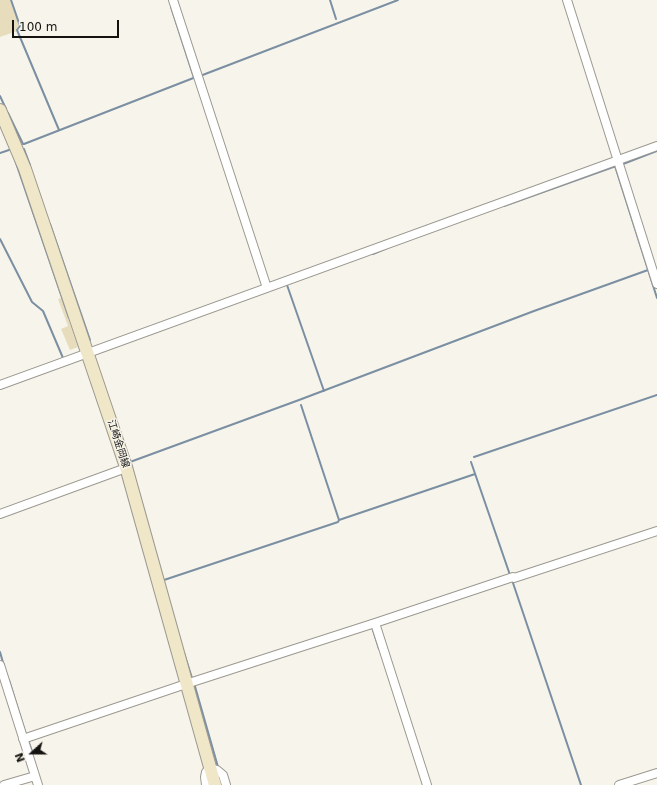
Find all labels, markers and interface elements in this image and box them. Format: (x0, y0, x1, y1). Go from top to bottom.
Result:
scale bar (14, 12, 121, 38)
text: 100 m (19, 20, 57, 34)
street label: 江崎金岡線 (105, 418, 131, 470)
north arrow (12, 733, 52, 773)
text: N (13, 751, 28, 764)

